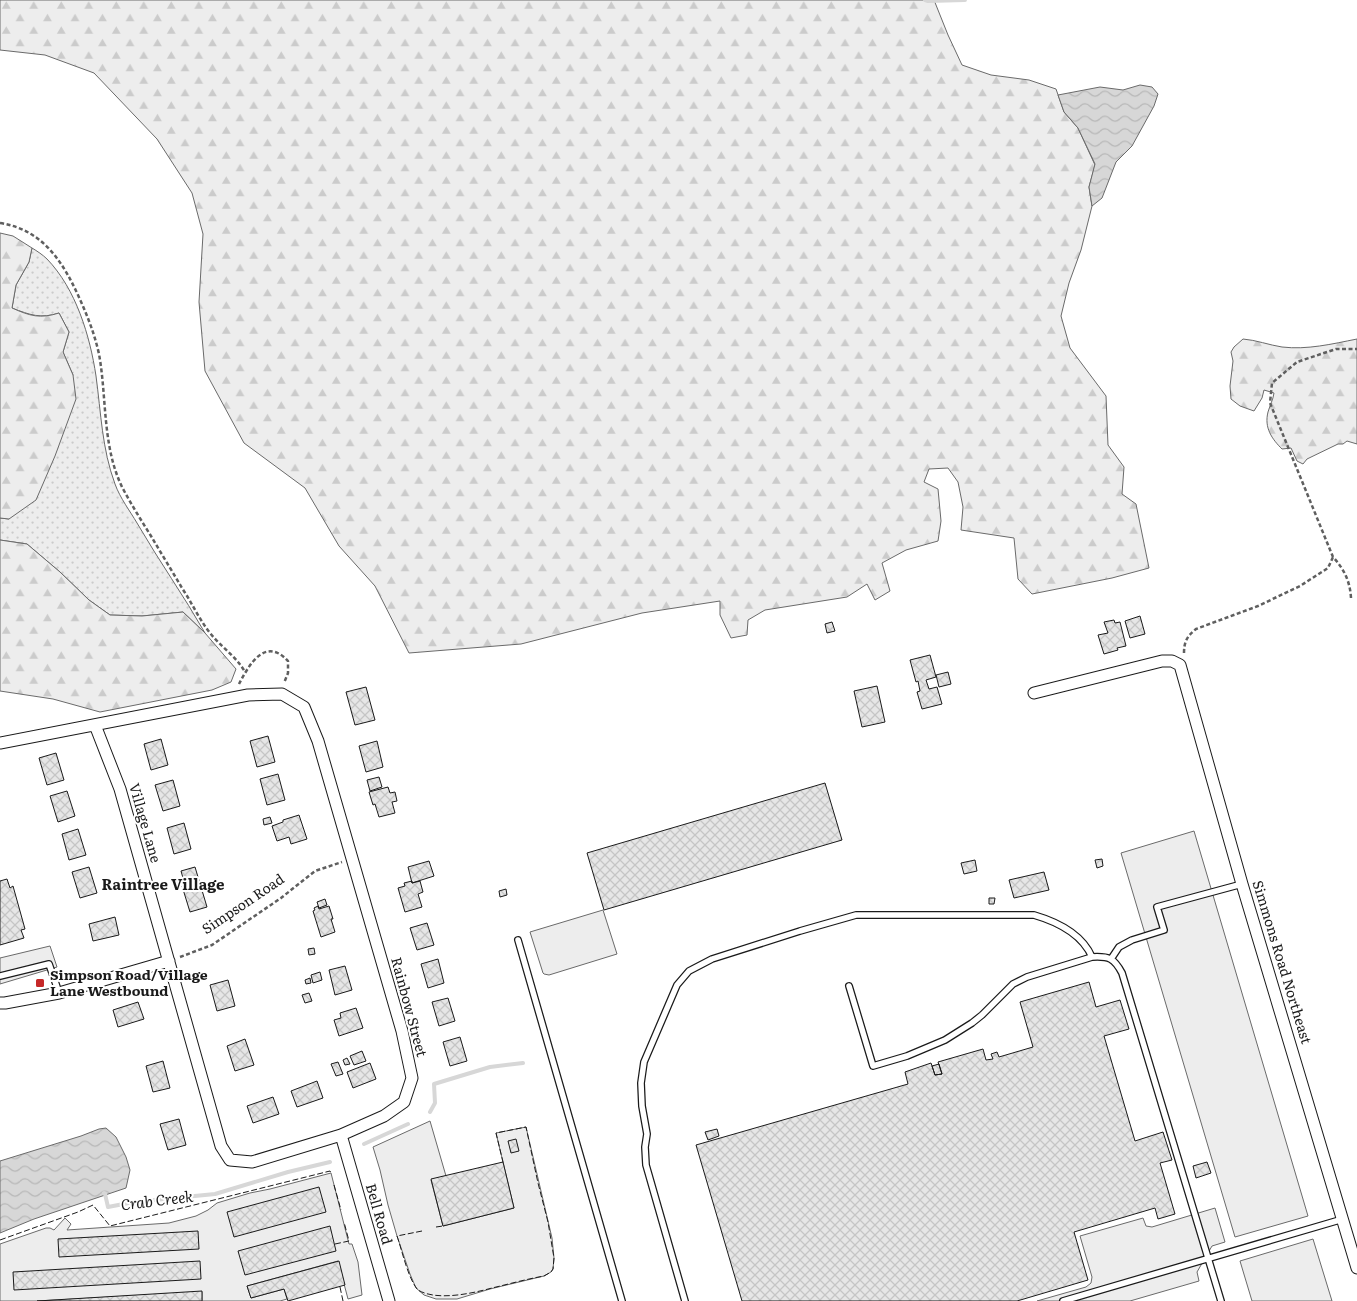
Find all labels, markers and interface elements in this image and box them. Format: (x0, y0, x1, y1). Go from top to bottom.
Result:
street label: Village Lane (125, 781, 167, 865)
street label: Simpson Road (197, 868, 288, 938)
district label: Raintree Village (102, 872, 225, 895)
street label: Simmons Road Northeast (1249, 877, 1317, 1046)
street label: Rainbow Street (387, 955, 433, 1059)
place label: Simpson Road/Village Lane Westbound (50, 964, 208, 1000)
marker: Simpson Road/Village Lane Westbound (34, 977, 46, 989)
street label: Bell Road (362, 1181, 398, 1247)
water label: Crab Creek (119, 1184, 195, 1215)

